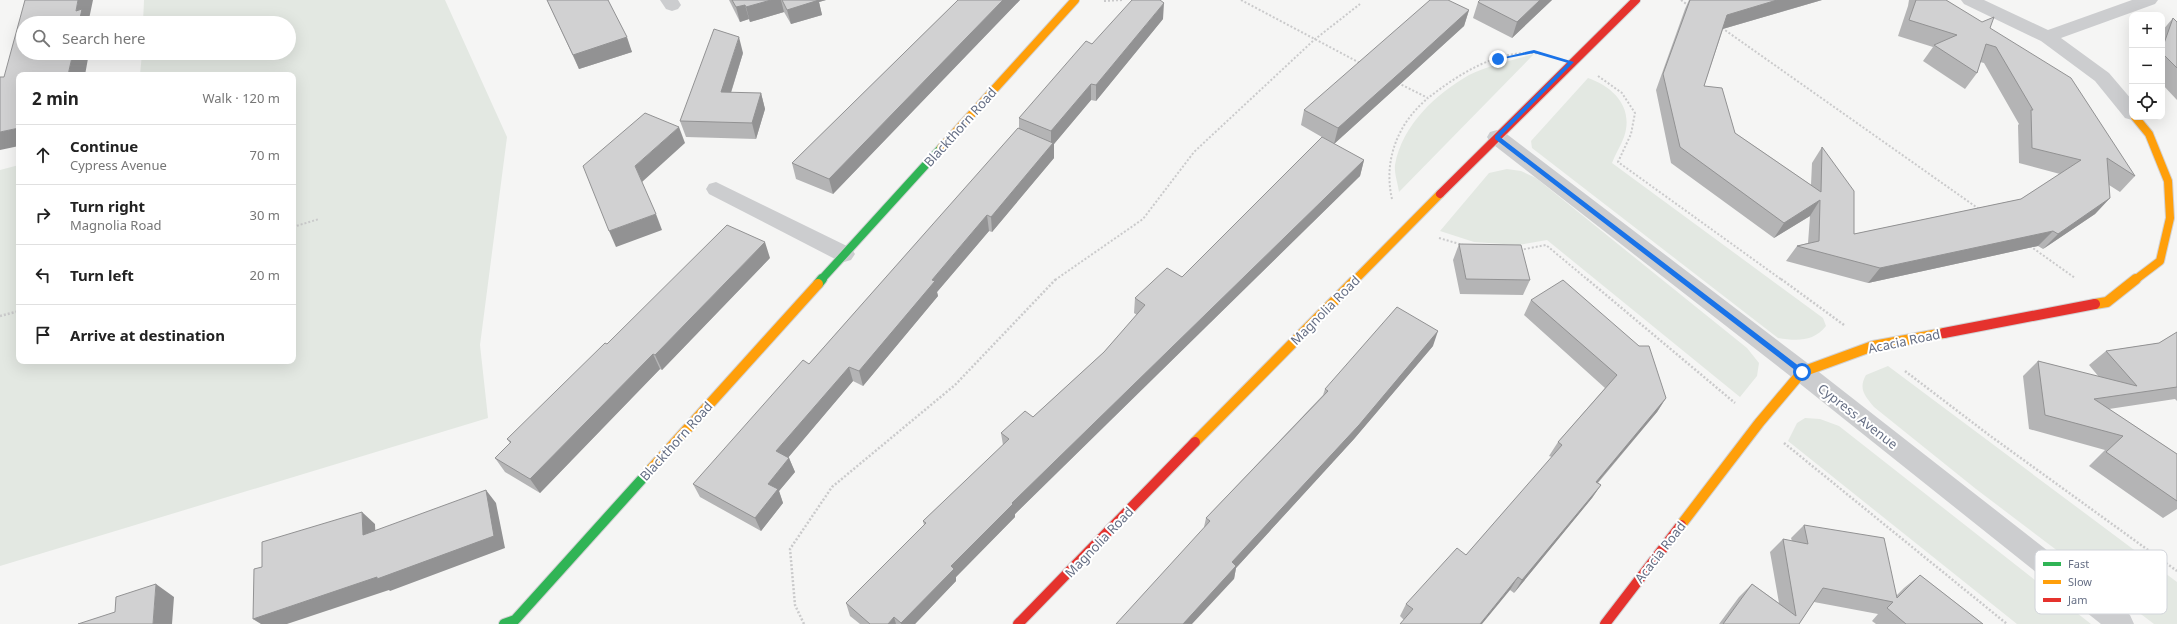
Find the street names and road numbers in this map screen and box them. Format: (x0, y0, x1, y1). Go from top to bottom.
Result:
street label: Blackthorn Road (920, 83, 1000, 171)
street label: Magnolia Road (1286, 271, 1364, 349)
street label: Acacia Road (1866, 325, 1942, 357)
street label: Cypress Avenue (1814, 379, 1902, 453)
street label: Blackthorn Road (636, 397, 716, 485)
street label: Magnolia Road (1061, 503, 1137, 581)
street label: Acacia Road (1630, 518, 1690, 586)

